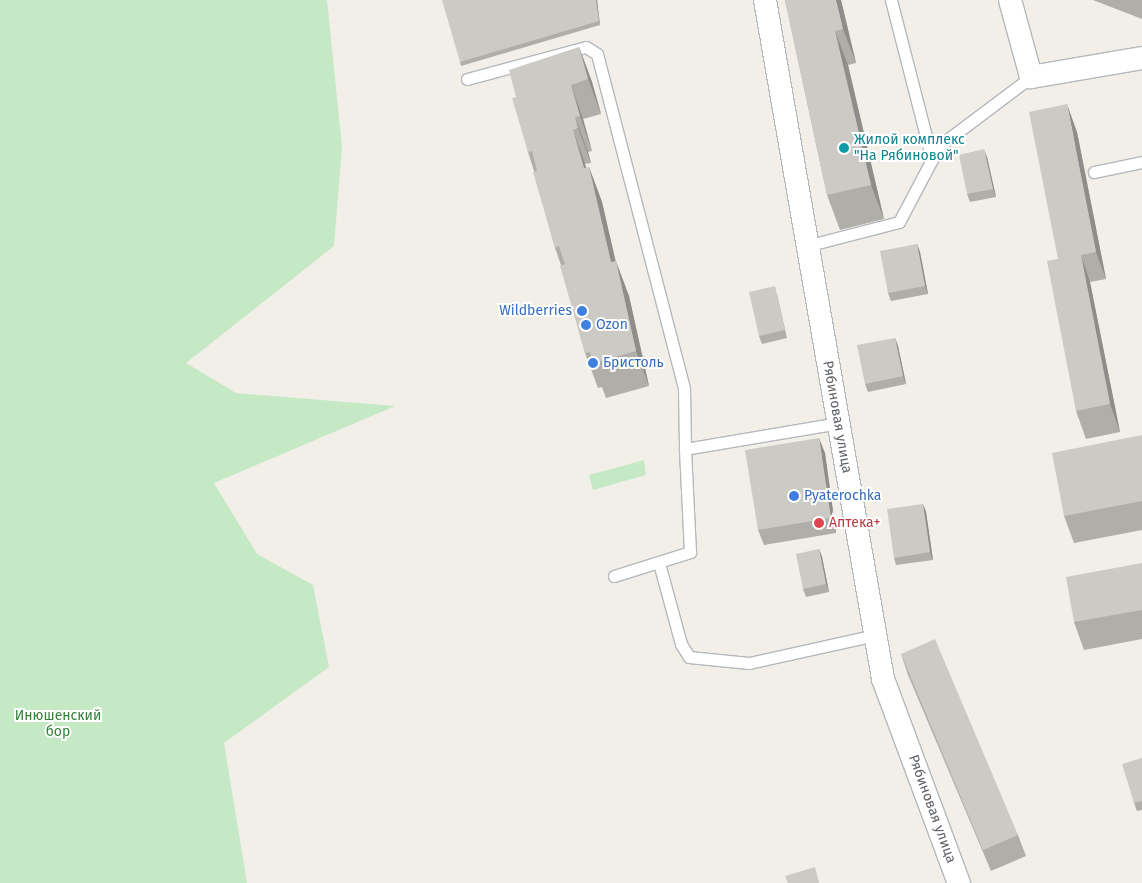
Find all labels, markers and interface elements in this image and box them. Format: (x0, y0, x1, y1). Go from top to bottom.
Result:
place label: Жилой комплекс "На Рябиновой" (854, 132, 965, 164)
marker: Жилой комплекс "На Рябиновой" (838, 142, 850, 154)
place label: Wildberries (499, 303, 572, 319)
marker: Wildberries (576, 305, 588, 317)
place label: Ozon (596, 317, 628, 333)
marker: Ozon (580, 319, 592, 331)
place label: Бристоль (603, 355, 664, 371)
marker: Бристоль (587, 357, 599, 369)
street label: Рябиновая улица (819, 359, 855, 475)
place label: Pyaterochka (804, 488, 881, 504)
marker: Pyaterochka (788, 490, 800, 502)
place label: Аптека+ (829, 515, 880, 531)
marker: Аптека+ (813, 517, 825, 529)
park label: Инюшенский бор (15, 708, 101, 740)
street label: Рябиновая улица (905, 753, 959, 865)

